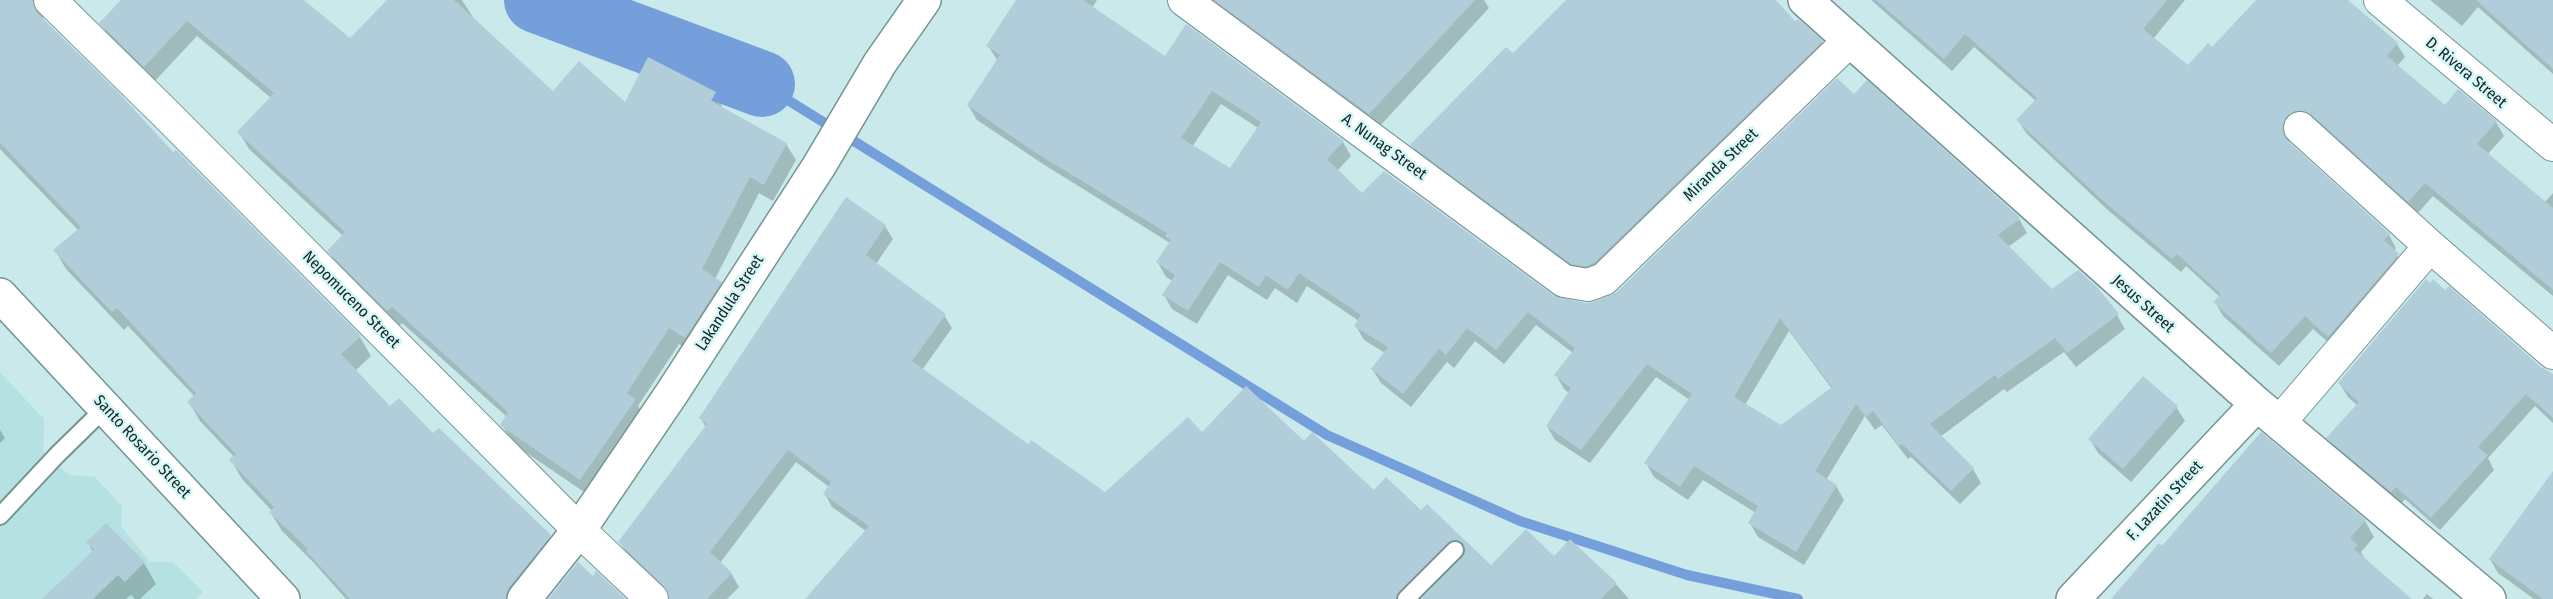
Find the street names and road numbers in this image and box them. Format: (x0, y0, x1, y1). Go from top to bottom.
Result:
street label: D. Rivera Street (2422, 34, 2510, 112)
street label: A. Nunag Street (1338, 110, 1430, 184)
street label: Miranda Street (1680, 125, 1762, 205)
street label: Nepomuceno Street (298, 247, 404, 353)
street label: Lakandula Street (692, 252, 768, 354)
street label: Jesus Street (2108, 271, 2178, 337)
street label: Santo Rosario Street (89, 391, 195, 503)
street label: F. Lazatin Street (2123, 457, 2207, 545)

